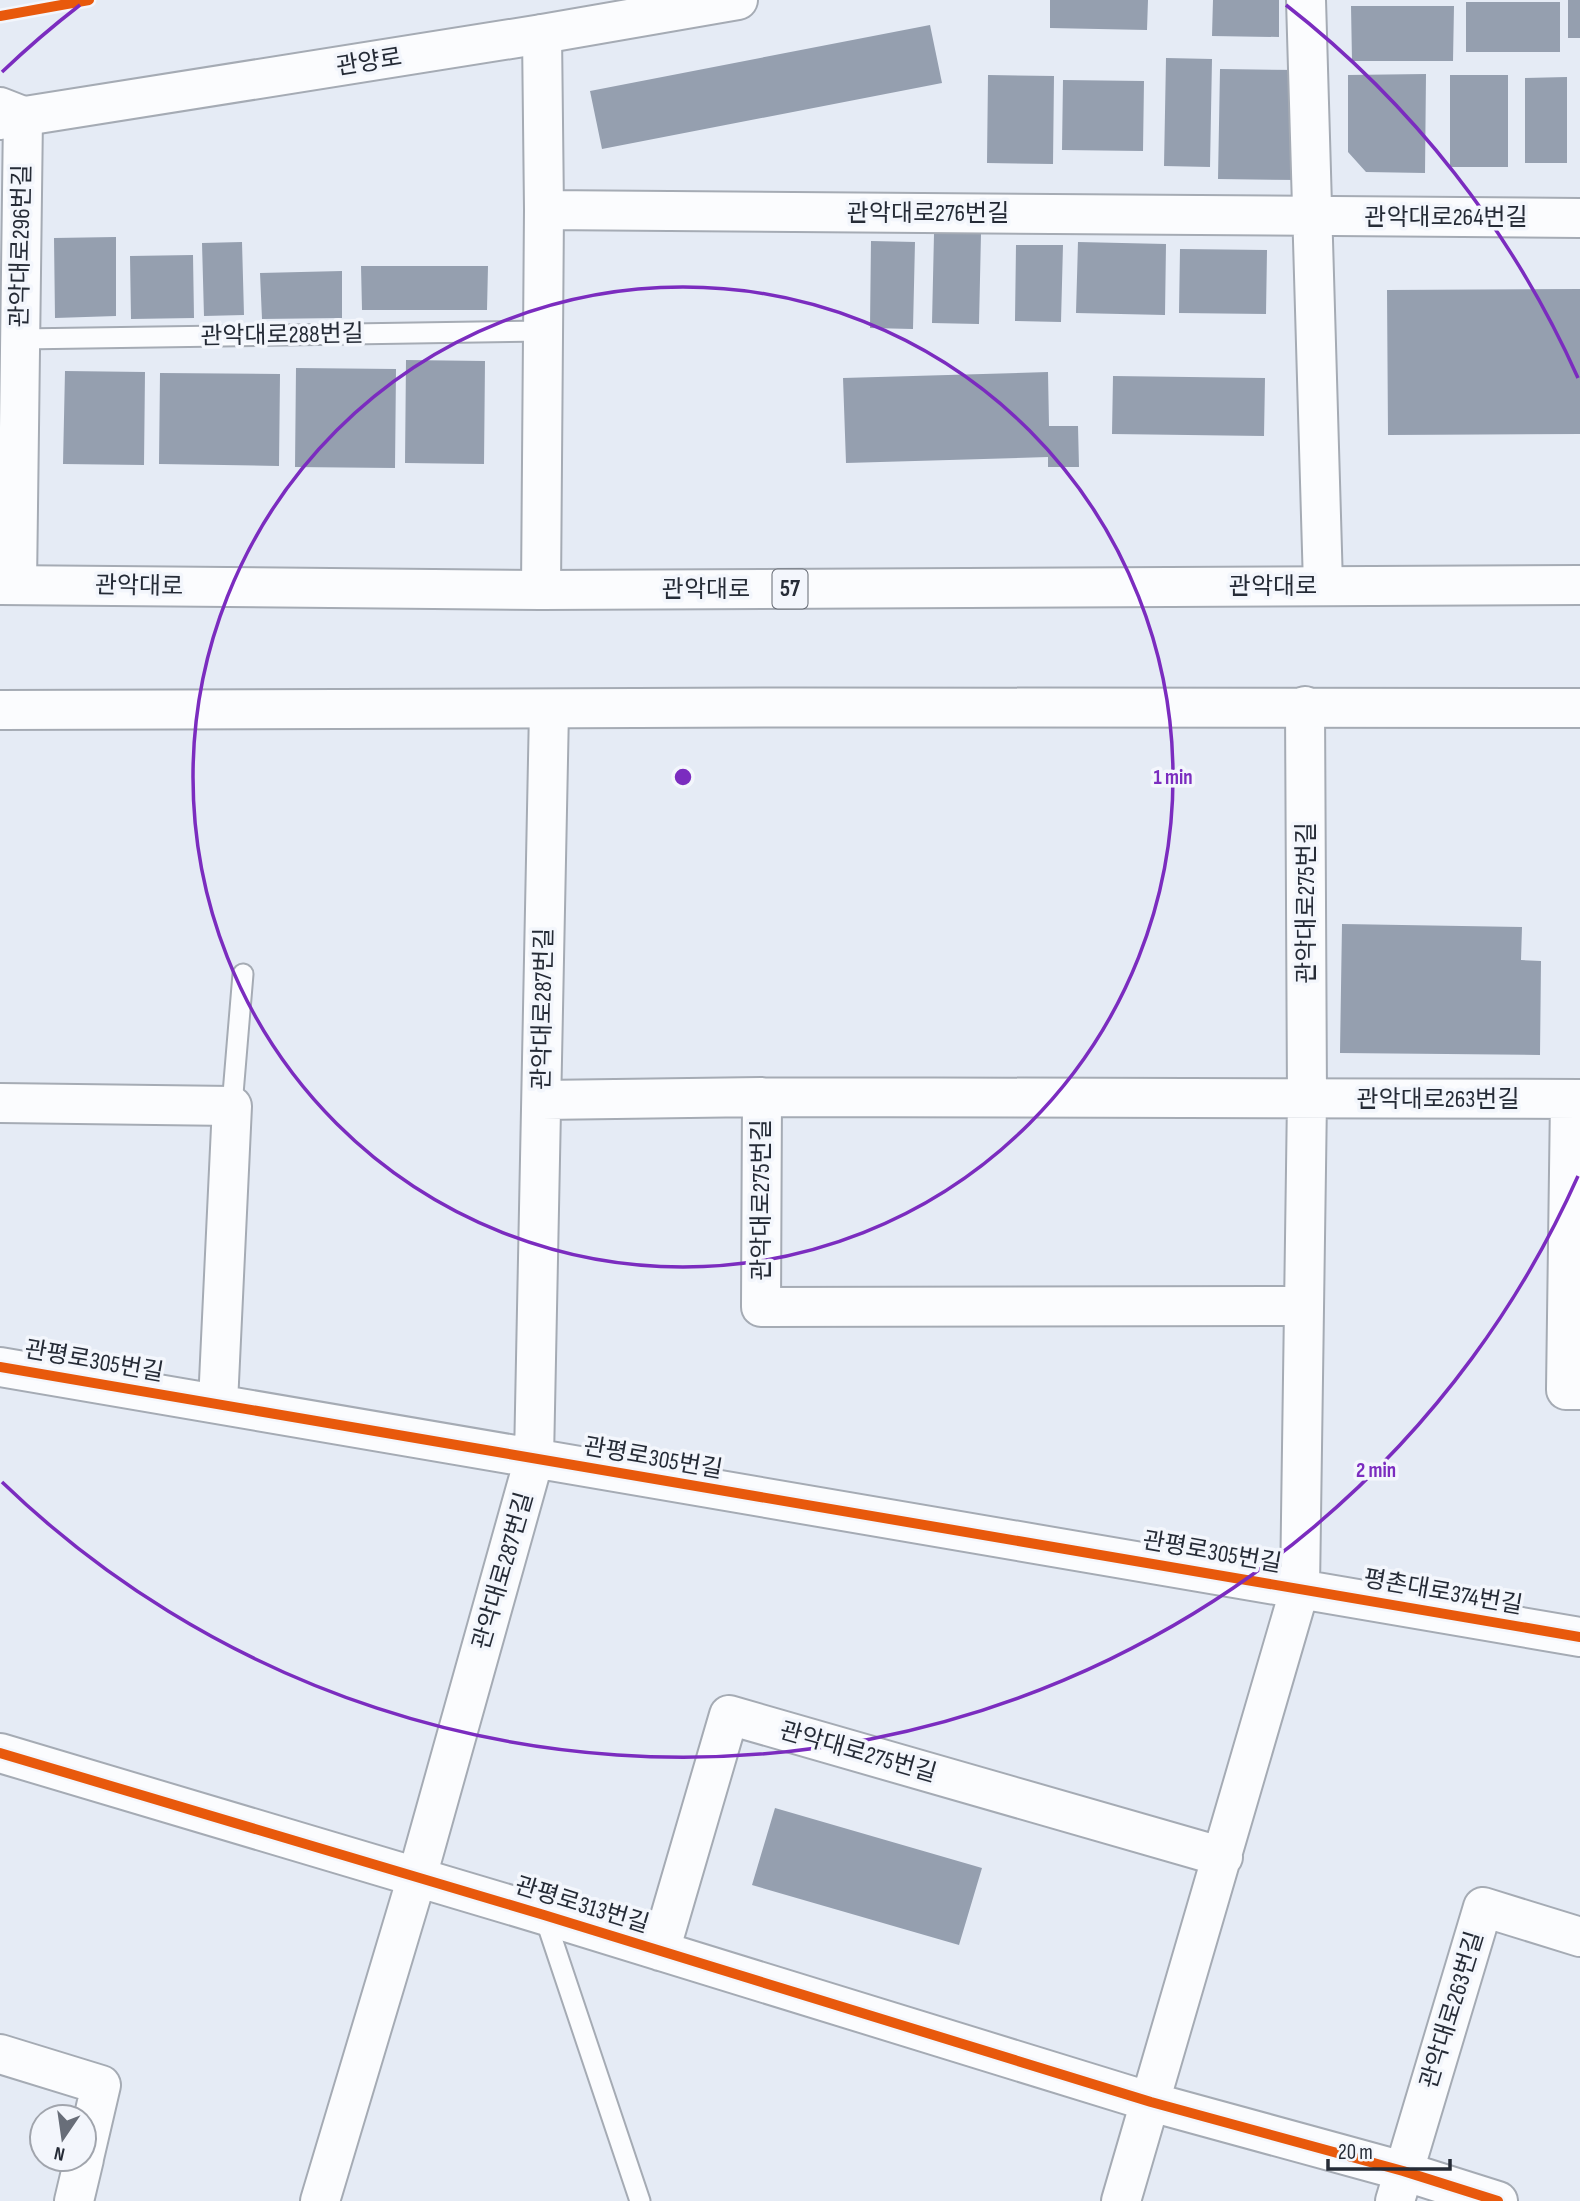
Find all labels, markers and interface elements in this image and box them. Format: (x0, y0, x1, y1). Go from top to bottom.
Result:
street label: 관양로 (334, 42, 404, 82)
street label: 관악대로296번길 (5, 164, 37, 328)
street label: 관악대로276번길 (847, 199, 1009, 228)
street label: 관악대로264번길 (1364, 203, 1528, 232)
street label: 관악대로288번길 (200, 319, 364, 351)
road number: 57 (772, 569, 808, 608)
street label: 관악대로 (95, 571, 183, 601)
street label: 관악대로 (1229, 572, 1317, 601)
street label: 관악대로 (662, 575, 750, 604)
centre of rings (671, 765, 695, 789)
text: 1 min (1153, 765, 1193, 790)
street label: 관악대로275번길 (1292, 822, 1321, 984)
street label: 관악대로287번길 (527, 928, 559, 1090)
street label: 관악대로263번길 (1357, 1085, 1519, 1114)
street label: 관악대로275번길 (747, 1119, 776, 1281)
street label: 관평로305번길 (22, 1334, 166, 1388)
street label: 관평로305번길 (581, 1431, 725, 1485)
text: 2 min (1356, 1458, 1396, 1483)
street label: 관악대로287번길 (467, 1489, 539, 1653)
street label: 관평로305번길 (1140, 1525, 1284, 1579)
street label: 평촌대로374번길 (1361, 1564, 1525, 1620)
street label: 관악대로275번길 (776, 1716, 940, 1788)
street label: 관평로313번길 (511, 1871, 653, 1939)
street label: 관악대로263번길 (1414, 1928, 1490, 2092)
north arrow (28, 2103, 98, 2173)
scale bar (1328, 2128, 1450, 2172)
text: 20 m (1338, 2140, 1373, 2165)
text: N (52, 2141, 67, 2165)

